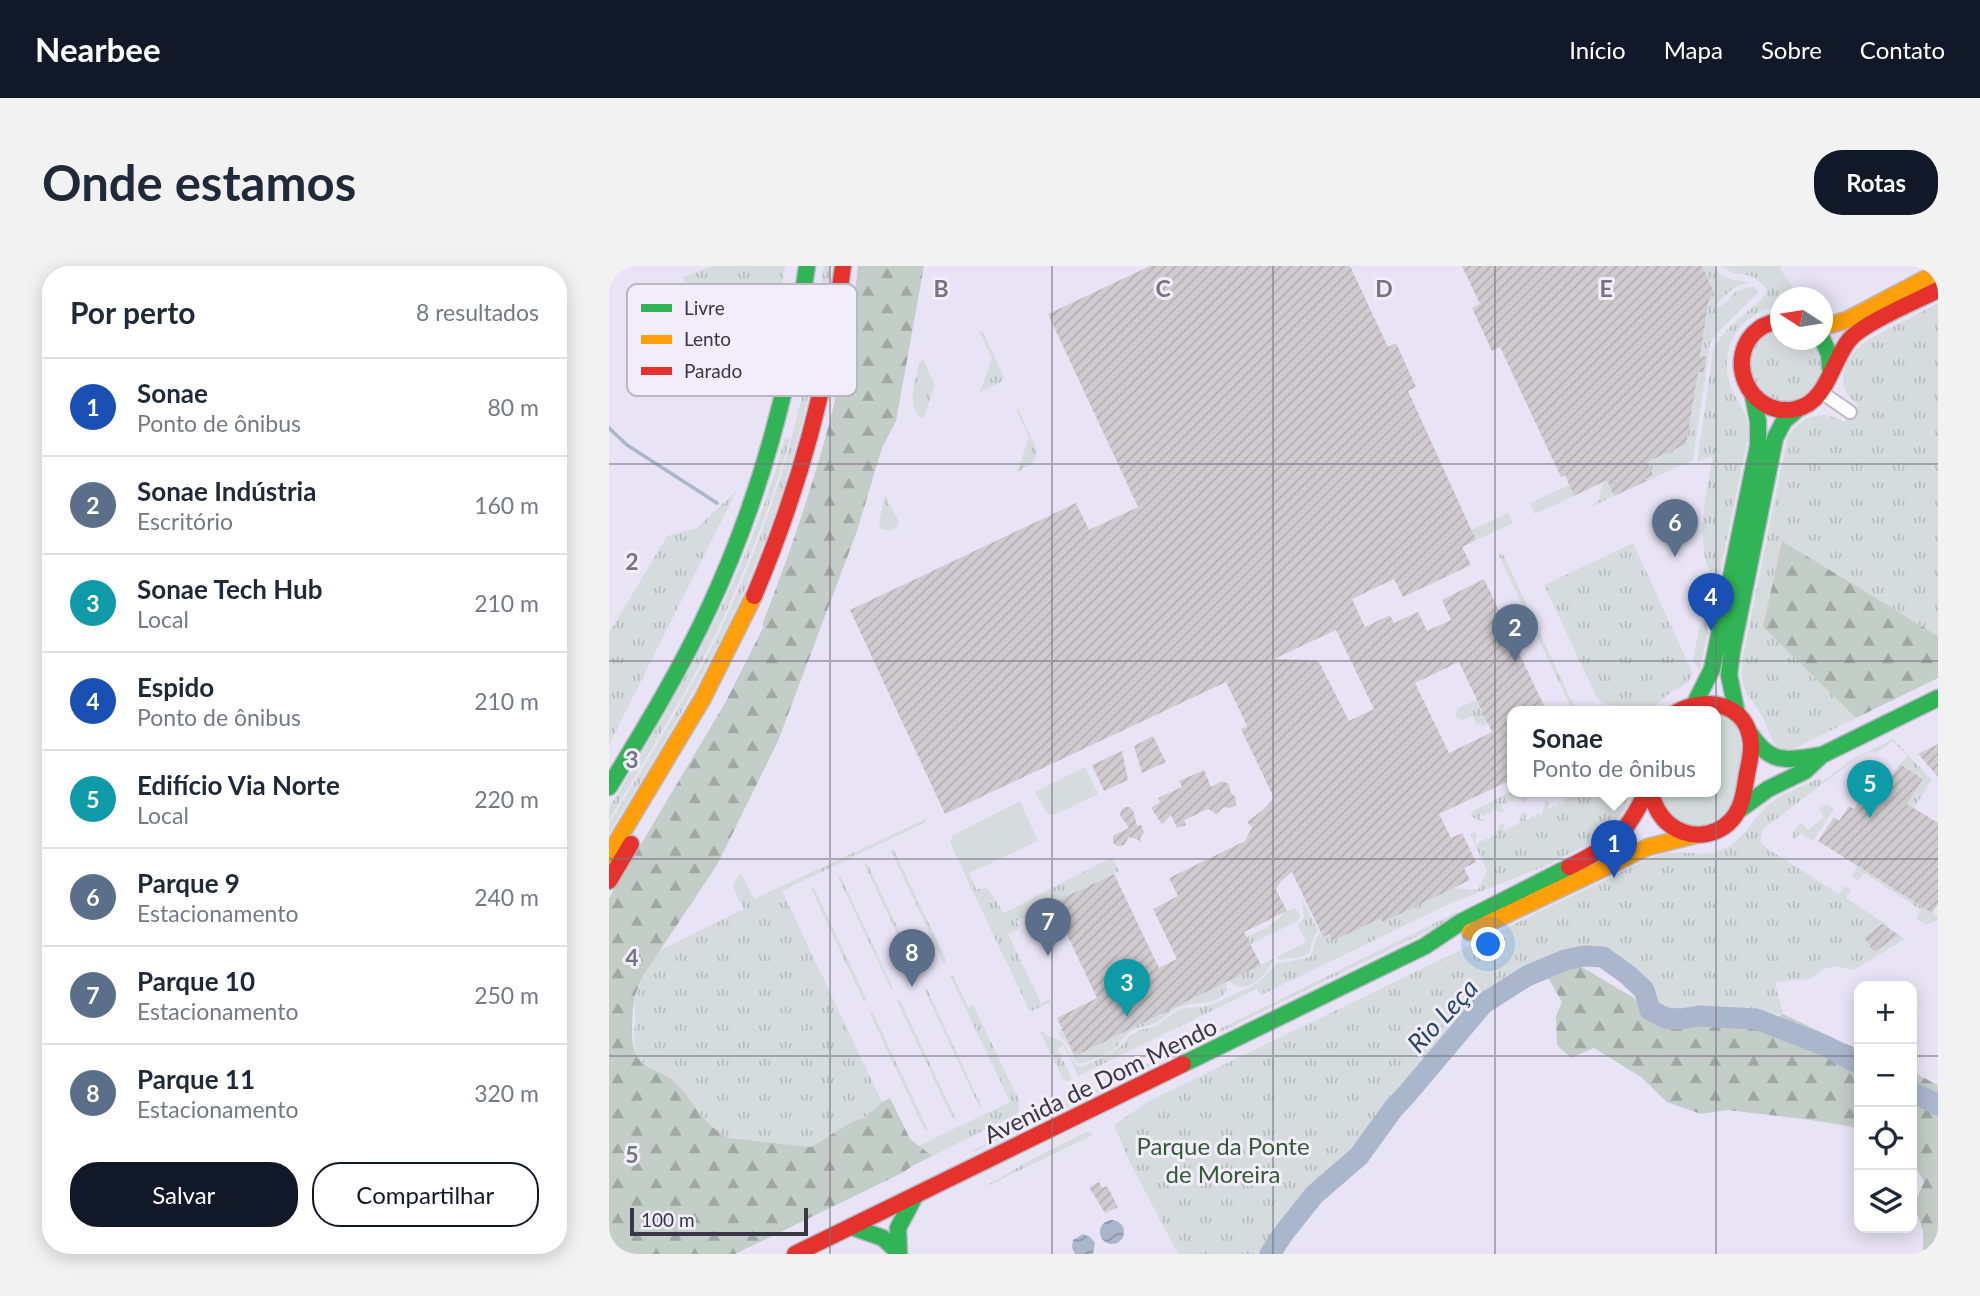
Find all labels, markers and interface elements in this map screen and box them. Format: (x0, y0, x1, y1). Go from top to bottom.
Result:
text: Nearbee (35, 29, 161, 69)
text: Início (1569, 35, 1626, 64)
text: Mapa (1664, 35, 1723, 64)
text: Sobre (1761, 35, 1822, 64)
text: Contato (1860, 35, 1945, 64)
button: Rotas (1814, 150, 1938, 215)
text: Onde estamos (42, 153, 356, 211)
text: B (933, 274, 949, 302)
text: C (1155, 274, 1171, 302)
text: D (1375, 274, 1393, 302)
text: E (1599, 274, 1613, 302)
legend (627, 284, 857, 396)
north arrow (1770, 287, 1833, 350)
text: Por perto (70, 294, 195, 330)
text: Livre (684, 296, 725, 319)
text: 8 resultados (416, 298, 539, 326)
text: Lento (684, 327, 731, 350)
text: Parado (684, 359, 742, 382)
text: Sonae (137, 377, 208, 409)
text: 1 (86, 393, 100, 421)
text: 80 m (488, 393, 539, 421)
text: Ponto de ônibus (137, 409, 301, 437)
text: Sonae Indústria (137, 475, 316, 507)
text: 2 (86, 491, 100, 519)
text: 160 m (474, 491, 539, 519)
pin: 6 (1652, 499, 1698, 557)
text: Escritório (137, 507, 233, 535)
text: 2 (625, 547, 639, 575)
text: Sonae Tech Hub (137, 573, 323, 605)
pin: 4 (1688, 573, 1734, 631)
text: 3 (86, 589, 100, 617)
text: 210 m (474, 589, 539, 617)
pin: 2 (1492, 604, 1538, 662)
text: Local (137, 605, 189, 633)
text: Espido (137, 671, 214, 703)
text: 4 (86, 687, 100, 715)
text: 210 m (474, 687, 539, 715)
text: Ponto de ônibus (137, 703, 301, 731)
popup (1507, 706, 1721, 797)
text: Sonae (1532, 722, 1603, 754)
text: 3 (625, 745, 639, 773)
text: Ponto de ônibus (1532, 754, 1696, 782)
pin: 5 (1847, 760, 1893, 818)
text: Edifício Via Norte (137, 769, 340, 801)
text: 5 (86, 785, 100, 813)
text: 220 m (474, 785, 539, 813)
text: Local (137, 801, 189, 829)
pin: 1 (1591, 820, 1637, 878)
text: Parque 9 (137, 867, 240, 899)
text: 6 (86, 883, 100, 911)
text: 240 m (474, 883, 539, 911)
pin: 7 (1025, 898, 1071, 956)
text: Estacionamento (137, 899, 299, 927)
your location (1471, 927, 1505, 961)
pin: 8 (889, 929, 935, 987)
text: 4 (625, 943, 639, 971)
pin: 3 (1104, 959, 1150, 1017)
text: Parque 10 (137, 965, 255, 997)
water label: Rio Leça (1400, 971, 1484, 1059)
text: 7 (86, 981, 100, 1009)
text: 250 m (474, 981, 539, 1009)
map controls (1854, 981, 1917, 1233)
button: + (1854, 981, 1917, 1044)
text: Estacionamento (137, 997, 299, 1025)
street label: Avenida de Dom Mendo (979, 1011, 1221, 1149)
button: − (1854, 1044, 1917, 1107)
text: Parque 11 (137, 1063, 255, 1095)
text: 8 (86, 1079, 100, 1107)
text: 320 m (474, 1079, 539, 1107)
text: Estacionamento (137, 1095, 299, 1123)
button: locate (1854, 1107, 1917, 1170)
park label: Parque da Ponte de Moreira (1136, 1131, 1310, 1188)
text: 5 (625, 1140, 639, 1168)
button: Salvar (70, 1162, 298, 1227)
button: Compartilhar (312, 1162, 539, 1227)
button: layers (1854, 1170, 1917, 1233)
scale bar (630, 1205, 809, 1237)
text: 100 m (641, 1208, 695, 1231)

